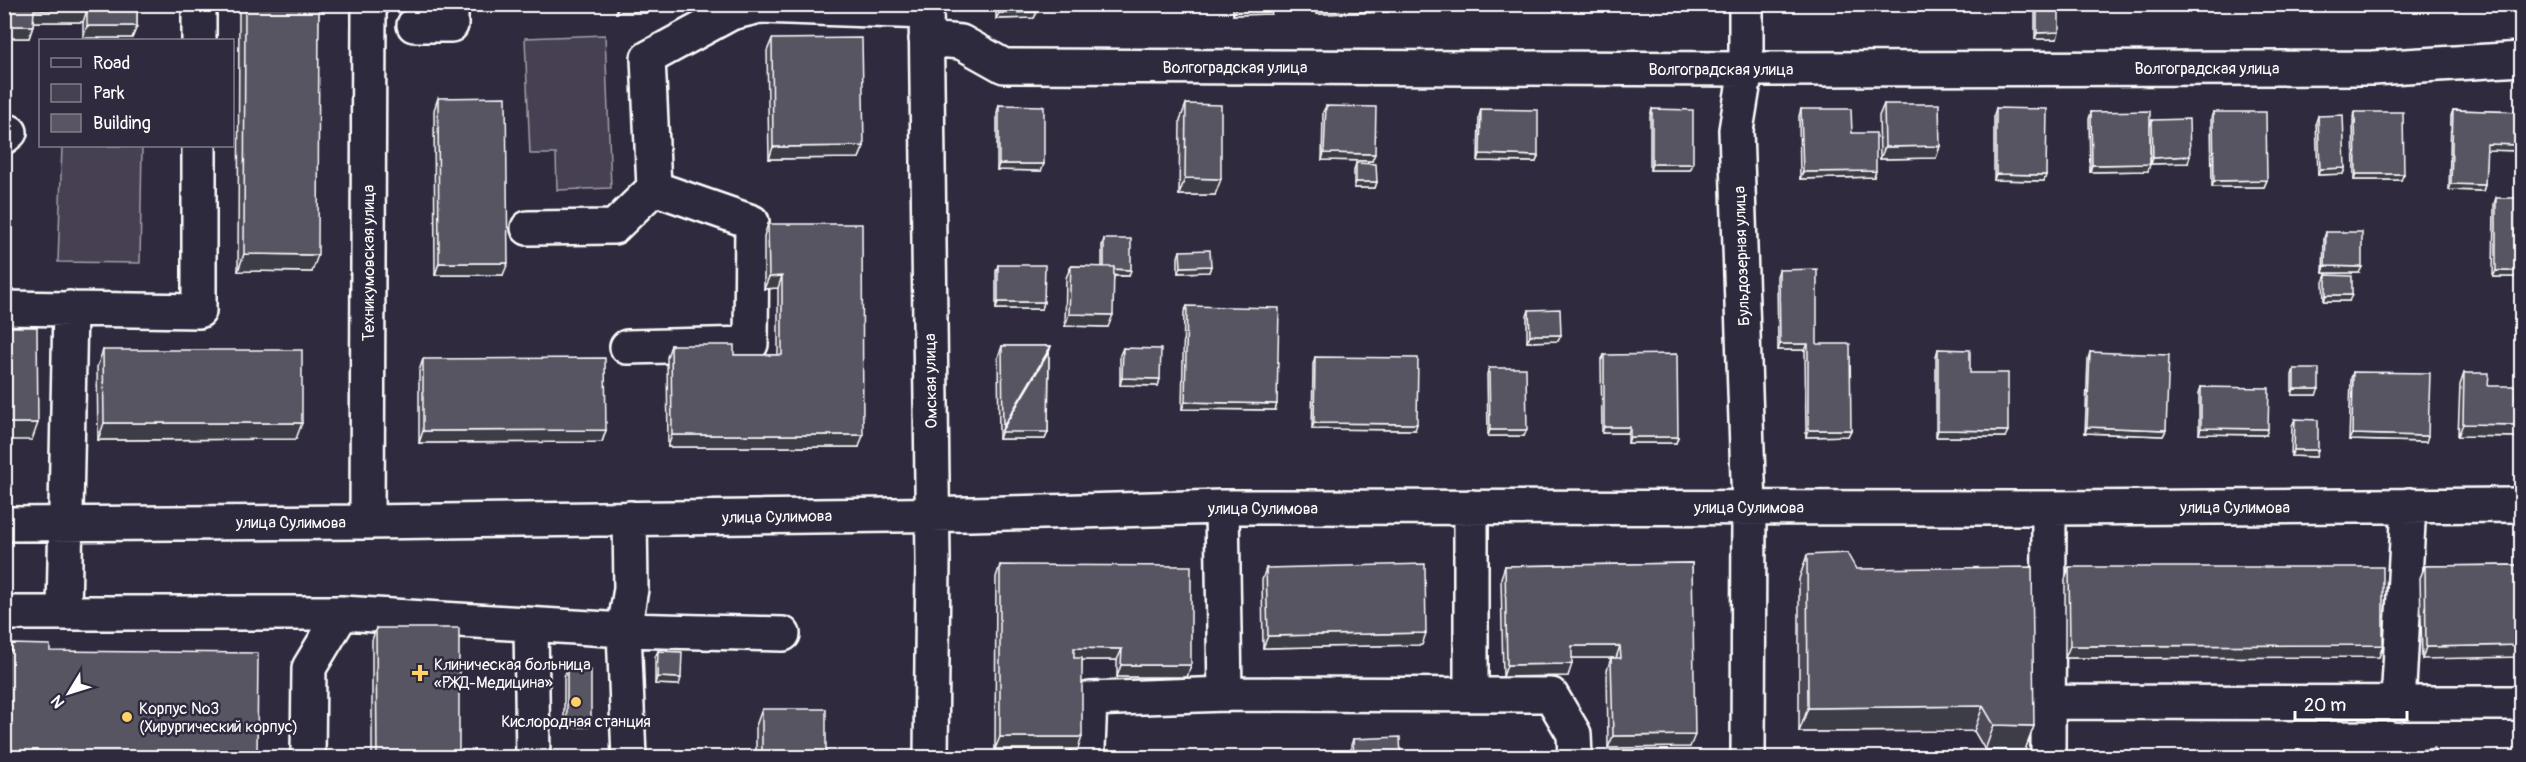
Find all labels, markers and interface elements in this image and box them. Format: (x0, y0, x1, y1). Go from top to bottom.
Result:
legend (39, 39, 234, 147)
text: Road (93, 52, 130, 75)
street label: Волгоградская улица (1163, 58, 1307, 78)
street label: Волгоградская улица (2135, 59, 2279, 79)
street label: Волгоградская улица (1649, 60, 1793, 80)
text: Park (93, 82, 125, 105)
text: Building (93, 112, 151, 135)
street label: Техникумовская улица (359, 185, 379, 341)
street label: Бульдозерная улица (1730, 186, 1754, 326)
street label: Омская улица (920, 333, 942, 429)
street label: улица Сулимова (1693, 498, 1804, 518)
street label: улица Сулимова (2179, 498, 2290, 518)
street label: улица Сулимова (1207, 499, 1318, 519)
street label: улица Сулимова (721, 506, 832, 528)
street label: улица Сулимова (235, 513, 346, 533)
place label: Клиническая больница «РЖД-Медицина» (434, 655, 591, 693)
north arrow (39, 663, 99, 723)
marker: Клиническая больница «РЖД-Медицина» (411, 664, 429, 682)
scale bar (2295, 684, 2408, 722)
text: N (47, 691, 69, 712)
text: 20 m (2304, 694, 2346, 717)
marker: Кислородная станция (569, 695, 583, 709)
place label: Корпус №3 (Хирургический корпус) (139, 699, 298, 737)
marker: Корпус №3 (Хирургический корпус) (120, 710, 134, 724)
place label: Кислородная станция (501, 712, 651, 732)

